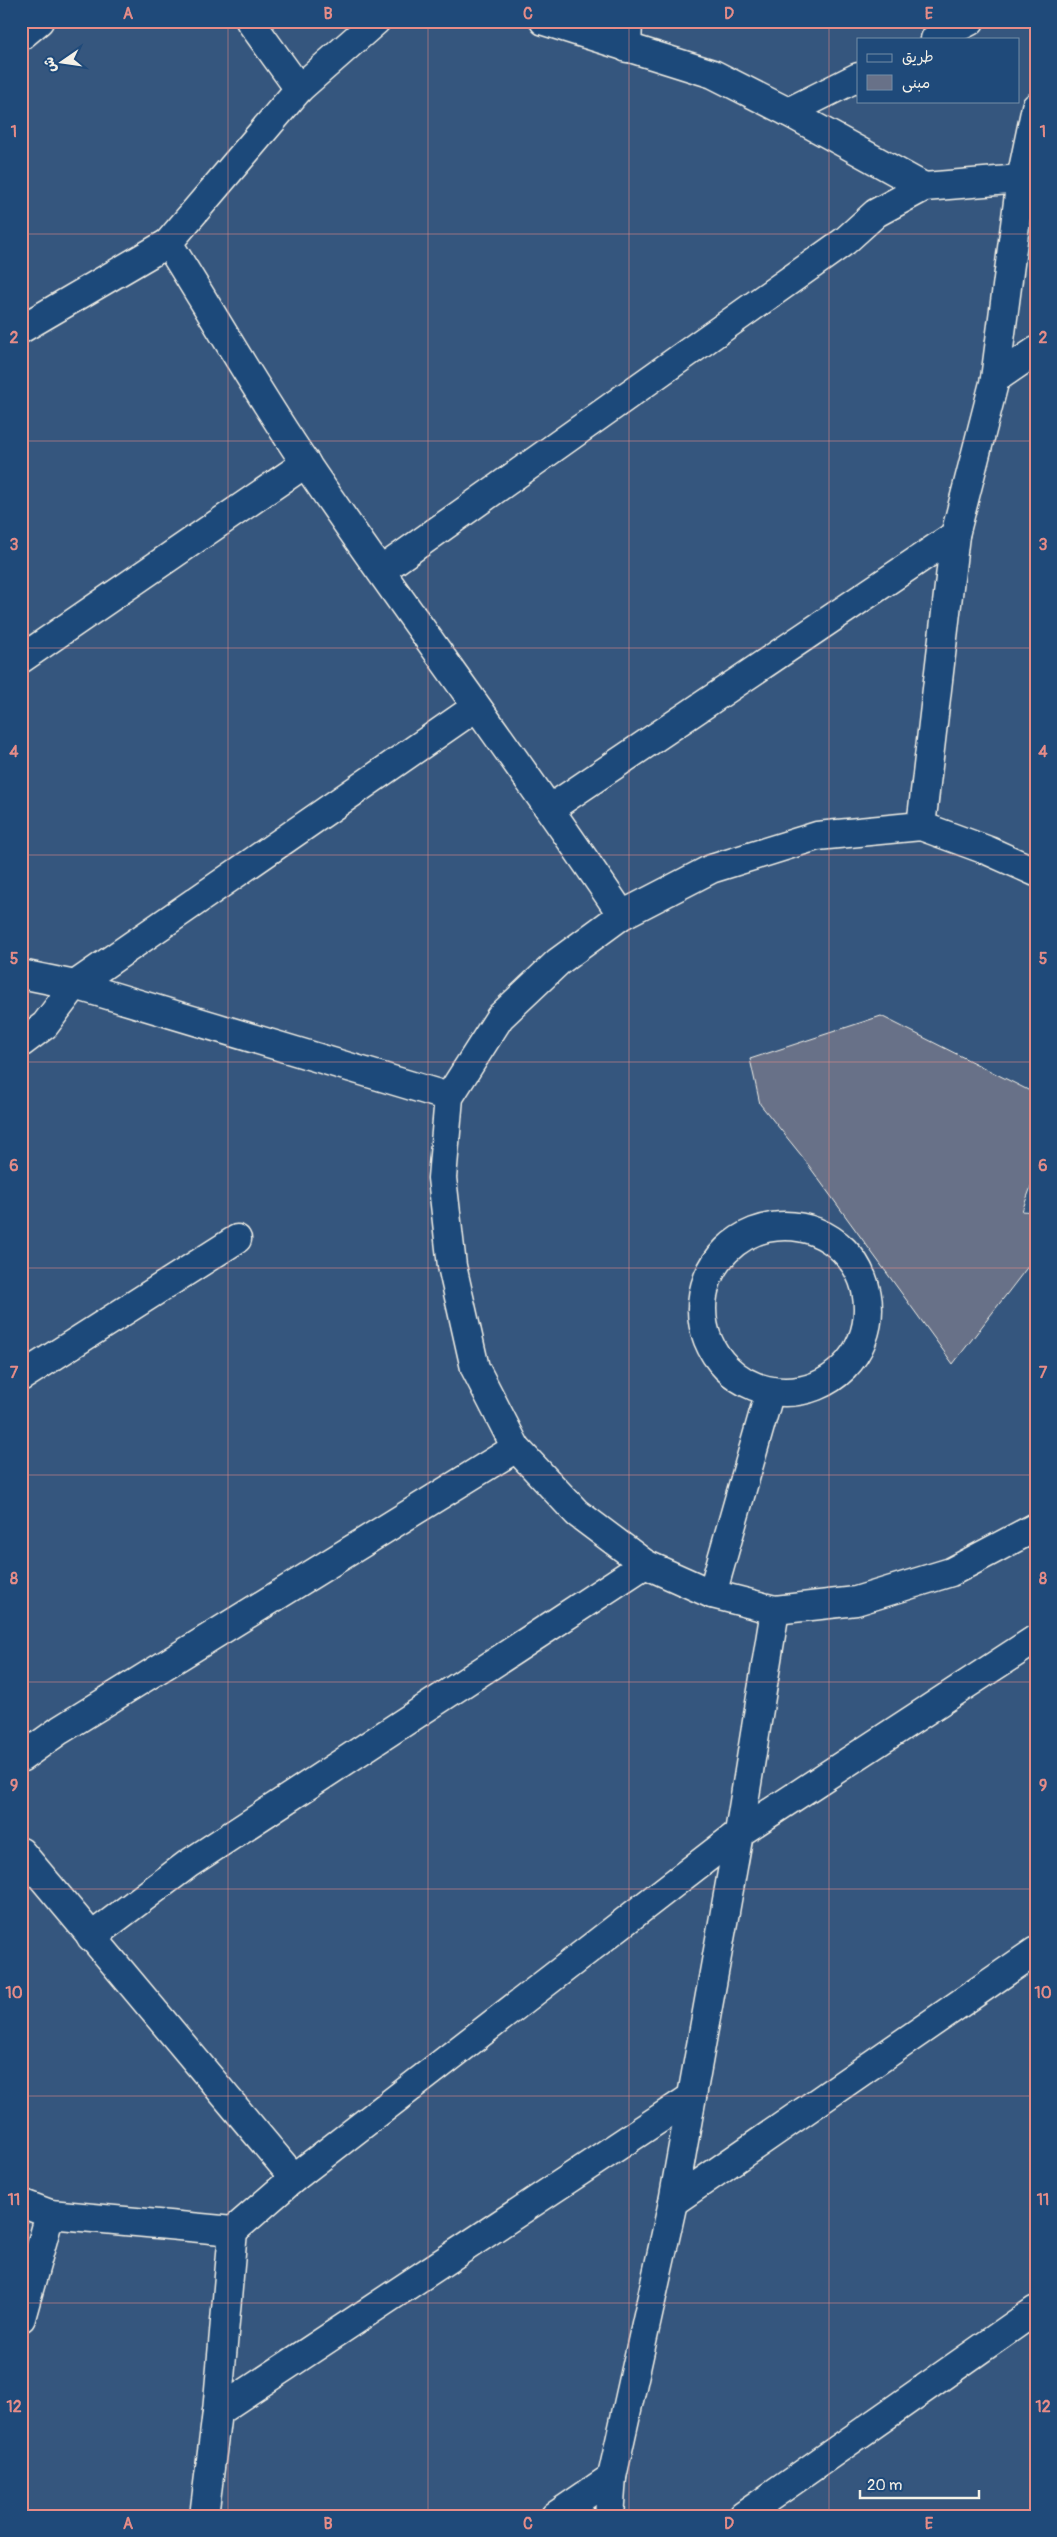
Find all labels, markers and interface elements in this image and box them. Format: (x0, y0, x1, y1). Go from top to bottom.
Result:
text: A (123, 4, 134, 24)
text: B (323, 4, 333, 24)
text: C (523, 4, 533, 24)
text: D (724, 4, 734, 24)
text: E (925, 4, 934, 24)
north arrow (38, 38, 88, 88)
legend (857, 38, 1020, 102)
text: طريق (902, 48, 934, 67)
text: ش (40, 55, 60, 74)
text: مبنى (902, 74, 930, 93)
text: 1 (11, 122, 17, 142)
text: 1 (1040, 122, 1046, 142)
text: 2 (10, 328, 19, 348)
text: 2 (1039, 328, 1048, 348)
text: 3 (10, 535, 19, 555)
text: 3 (1039, 535, 1048, 555)
text: 4 (9, 742, 19, 762)
text: 4 (1038, 742, 1048, 762)
text: 5 (10, 949, 19, 969)
text: 5 (1039, 949, 1048, 969)
text: 6 (9, 1156, 19, 1176)
text: 6 (1038, 1156, 1048, 1176)
text: 7 (10, 1363, 19, 1383)
text: 7 (1039, 1363, 1048, 1383)
text: 8 (10, 1569, 18, 1589)
text: 8 (1039, 1569, 1047, 1589)
text: 9 (10, 1776, 18, 1796)
text: 9 (1039, 1776, 1047, 1796)
text: 10 (5, 1983, 23, 2003)
text: 10 (1034, 1983, 1052, 2003)
text: 11 (8, 2190, 20, 2210)
text: 11 (1037, 2190, 1049, 2210)
text: 12 (6, 2397, 22, 2417)
text: 12 (1035, 2397, 1051, 2417)
scale bar (860, 2467, 978, 2499)
text: 20 m (867, 2476, 902, 2495)
text: A (123, 2514, 134, 2534)
text: B (323, 2514, 333, 2534)
text: C (523, 2514, 533, 2534)
text: D (724, 2514, 734, 2534)
text: E (925, 2514, 934, 2534)

